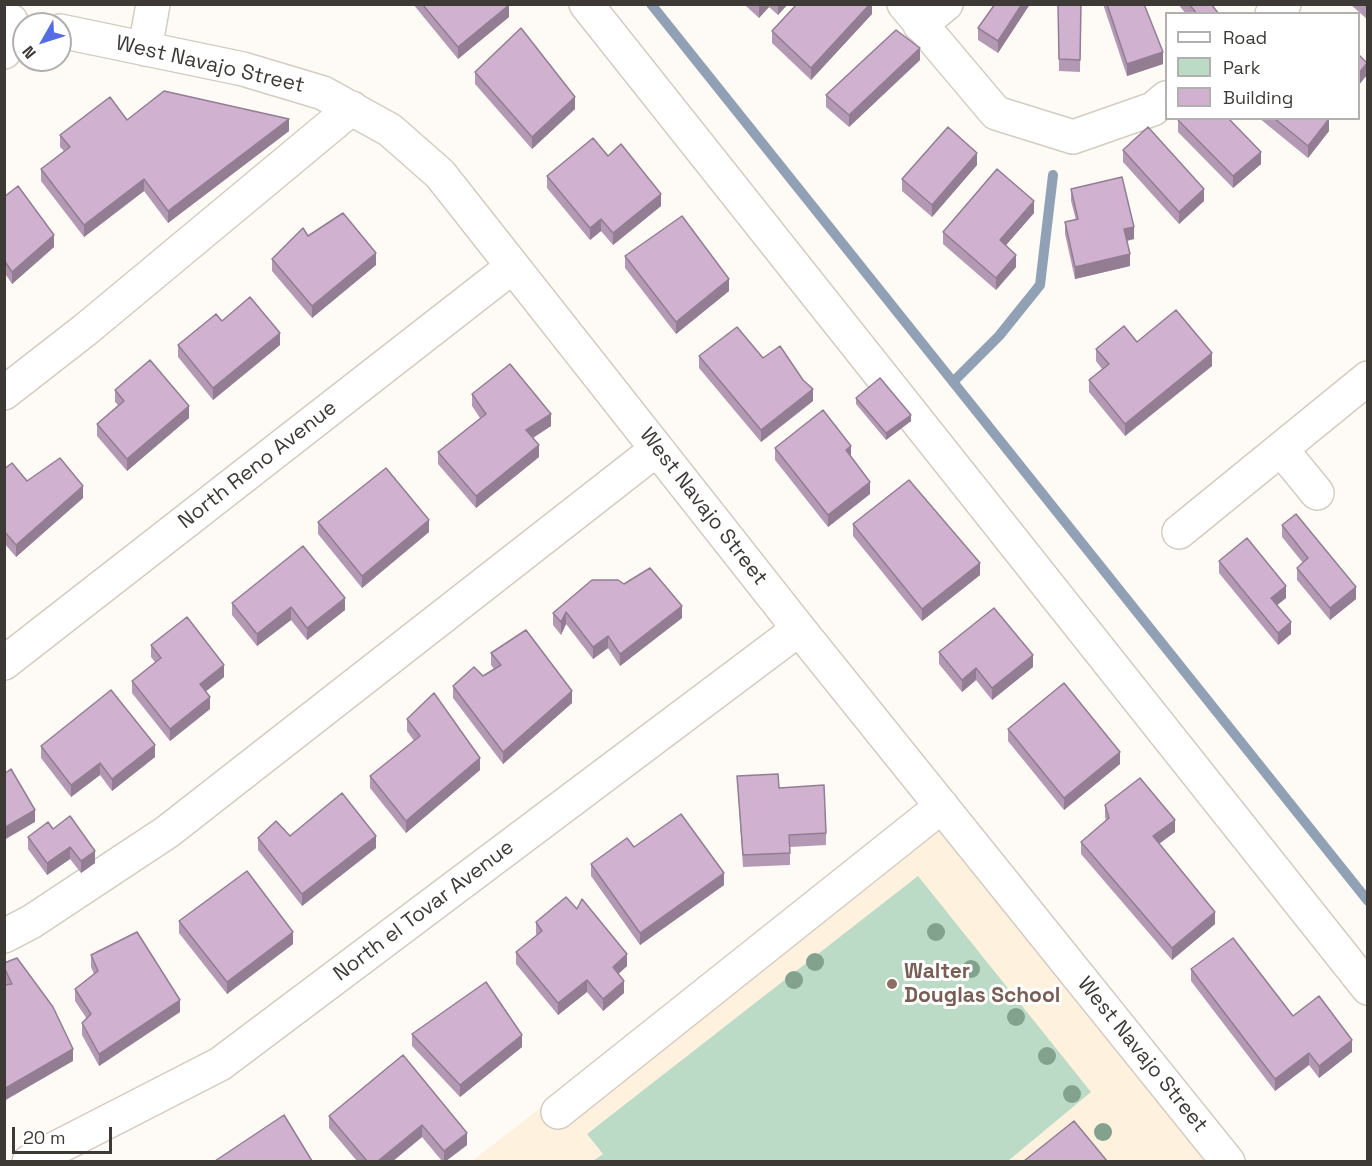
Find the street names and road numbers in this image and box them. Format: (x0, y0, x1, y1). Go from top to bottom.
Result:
street label: West Navajo Street (113, 31, 307, 99)
street label: North Reno Avenue (174, 395, 342, 535)
street label: West Navajo Street (634, 423, 772, 591)
street label: North el Tovar Avenue (329, 835, 519, 987)
street label: West Navajo Street (1072, 972, 1212, 1138)

